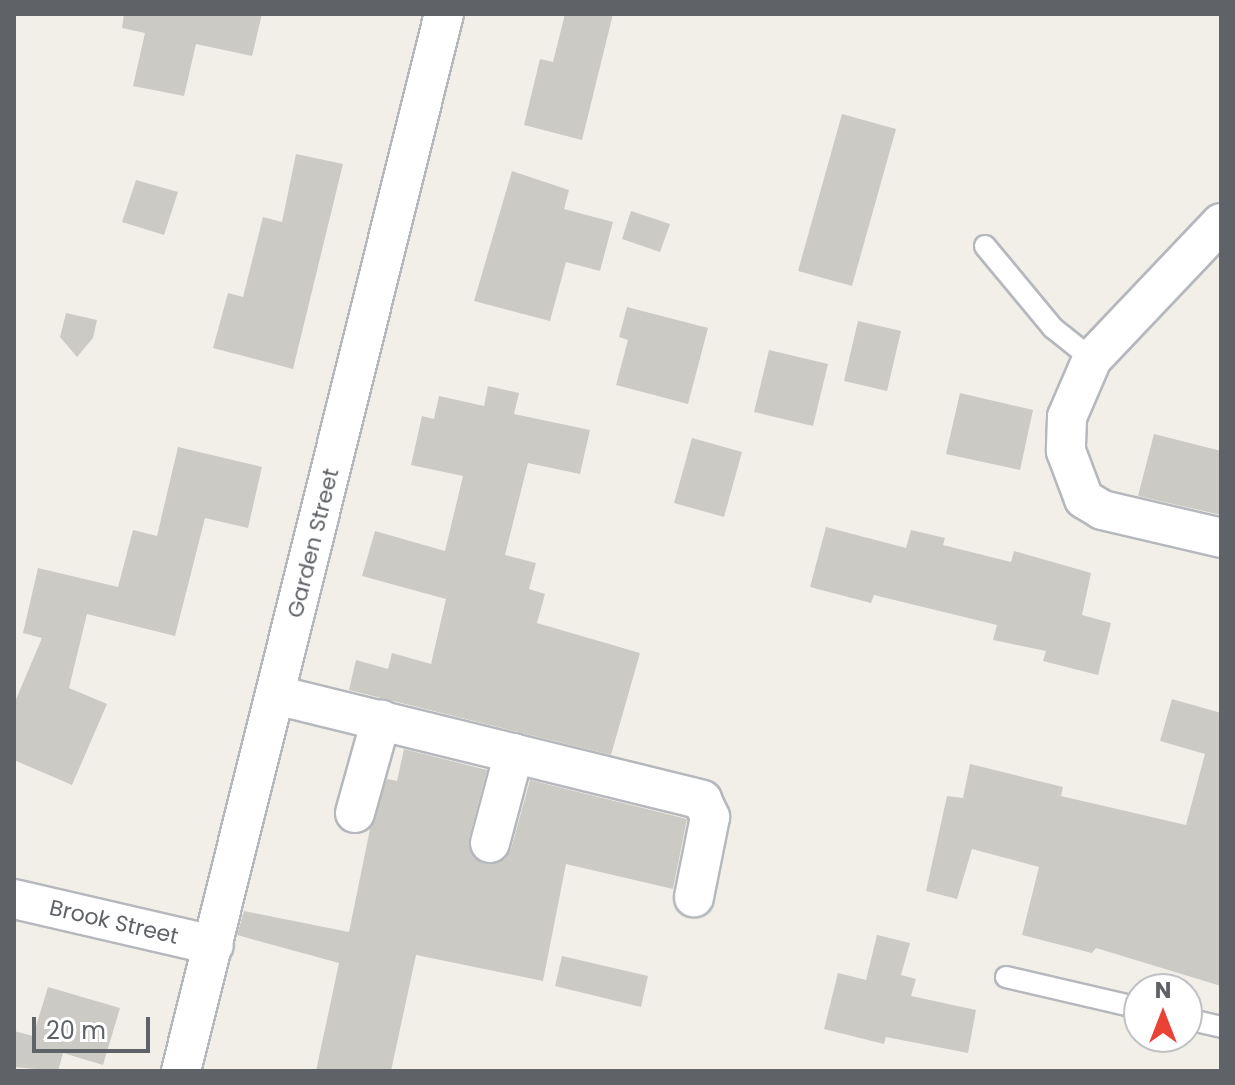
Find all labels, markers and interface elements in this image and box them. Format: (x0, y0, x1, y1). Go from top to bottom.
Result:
street label: Garden Street (282, 466, 344, 620)
street label: Brook Street (47, 894, 181, 950)
north arrow (1123, 973, 1203, 1053)
text: N (1155, 975, 1171, 1006)
scale bar (36, 1001, 154, 1051)
text: 20 m (46, 1014, 106, 1047)

